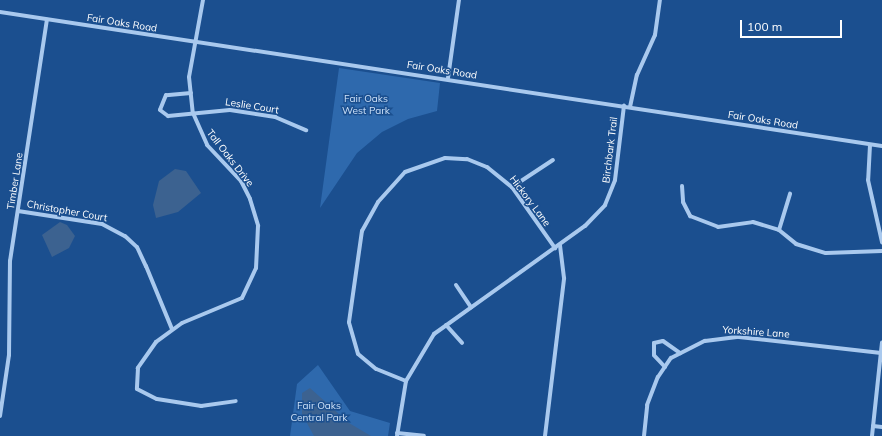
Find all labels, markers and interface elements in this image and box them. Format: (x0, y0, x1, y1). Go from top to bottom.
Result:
street label: Fair Oaks Road (86, 12, 158, 34)
scale bar (742, 12, 844, 38)
text: 100 m (747, 19, 782, 34)
street label: Fair Oaks Road (406, 59, 478, 81)
park label: Fair Oaks West Park (342, 92, 390, 116)
street label: Leslie Court (224, 96, 280, 116)
street label: Fair Oaks Road (727, 109, 799, 131)
street label: Birchbark Trail (600, 116, 620, 184)
street label: Tall Oaks Drive (204, 127, 256, 189)
street label: Timber Lane (5, 152, 25, 210)
street label: Hickory Lane (507, 173, 553, 229)
street label: Christopher Court (26, 198, 108, 224)
street label: Yorkshire Lane (722, 324, 790, 340)
park label: Fair Oaks Central Park (291, 399, 347, 422)

